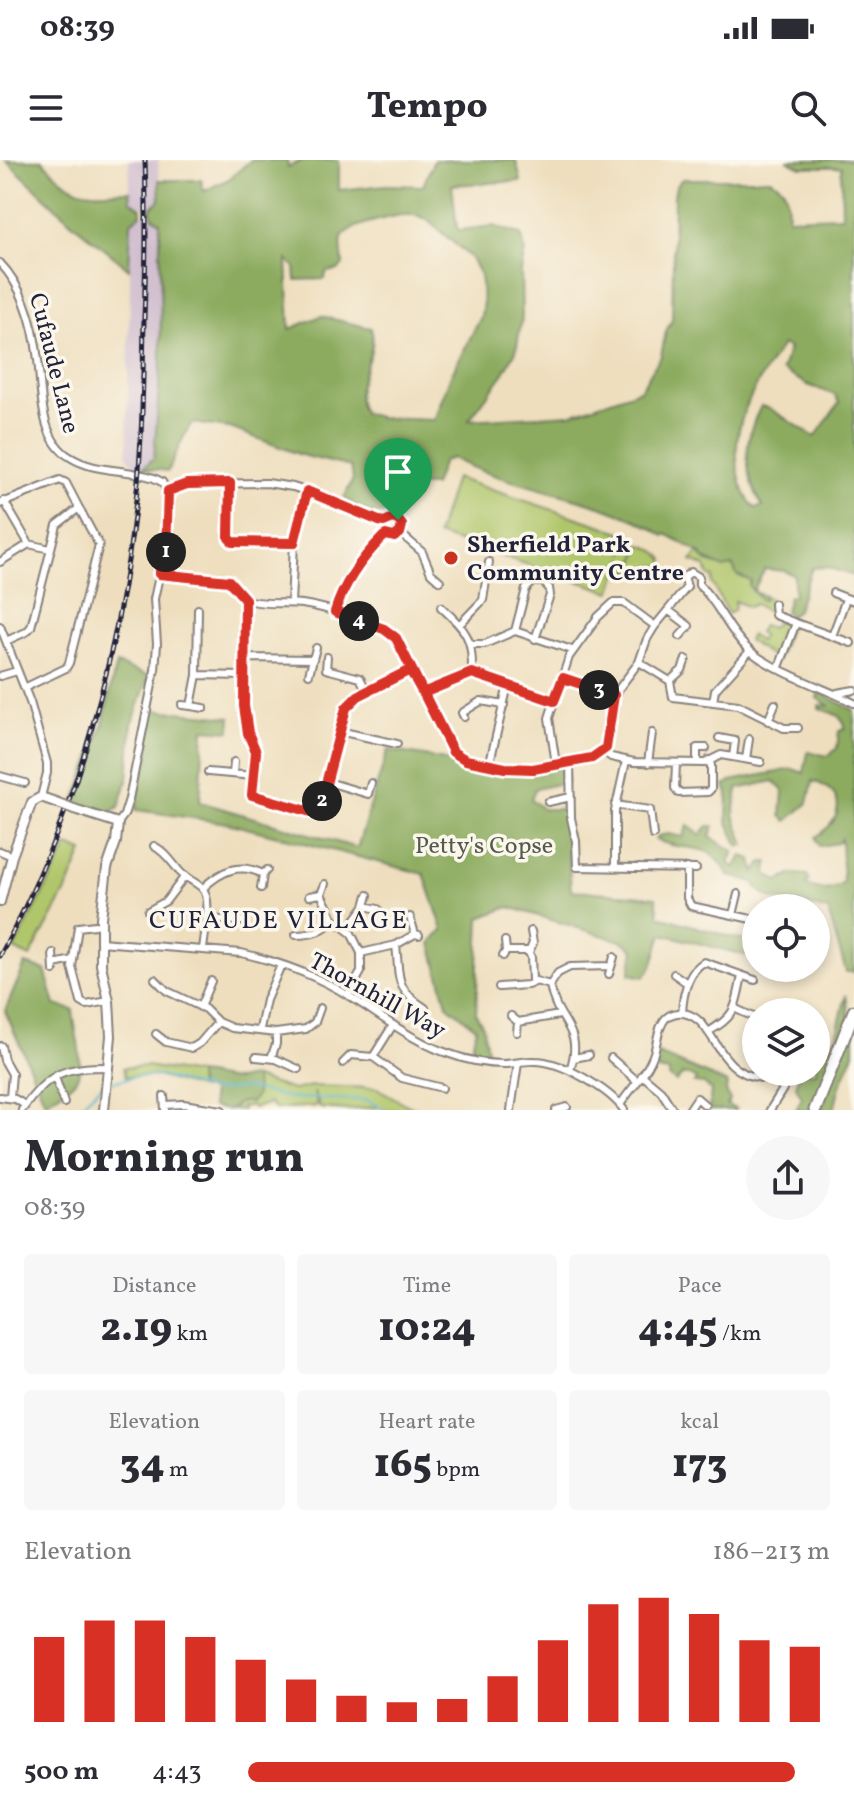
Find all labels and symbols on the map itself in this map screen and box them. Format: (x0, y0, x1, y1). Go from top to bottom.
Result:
street label: Cufaude Lane (19, 290, 87, 437)
pin (364, 438, 432, 520)
place label: Sherfield Park Community Centre (467, 529, 684, 591)
pin: 1 (146, 532, 186, 572)
marker: Sherfield Park Community Centre (442, 549, 460, 567)
pin: 4 (339, 601, 379, 641)
pin: 3 (579, 670, 619, 710)
pin: 2 (302, 781, 342, 821)
park label: Petty's Copse (415, 830, 553, 864)
district label: CUFAUDE VILLAGE (149, 903, 409, 939)
street label: Thornhill Way (302, 945, 452, 1048)

